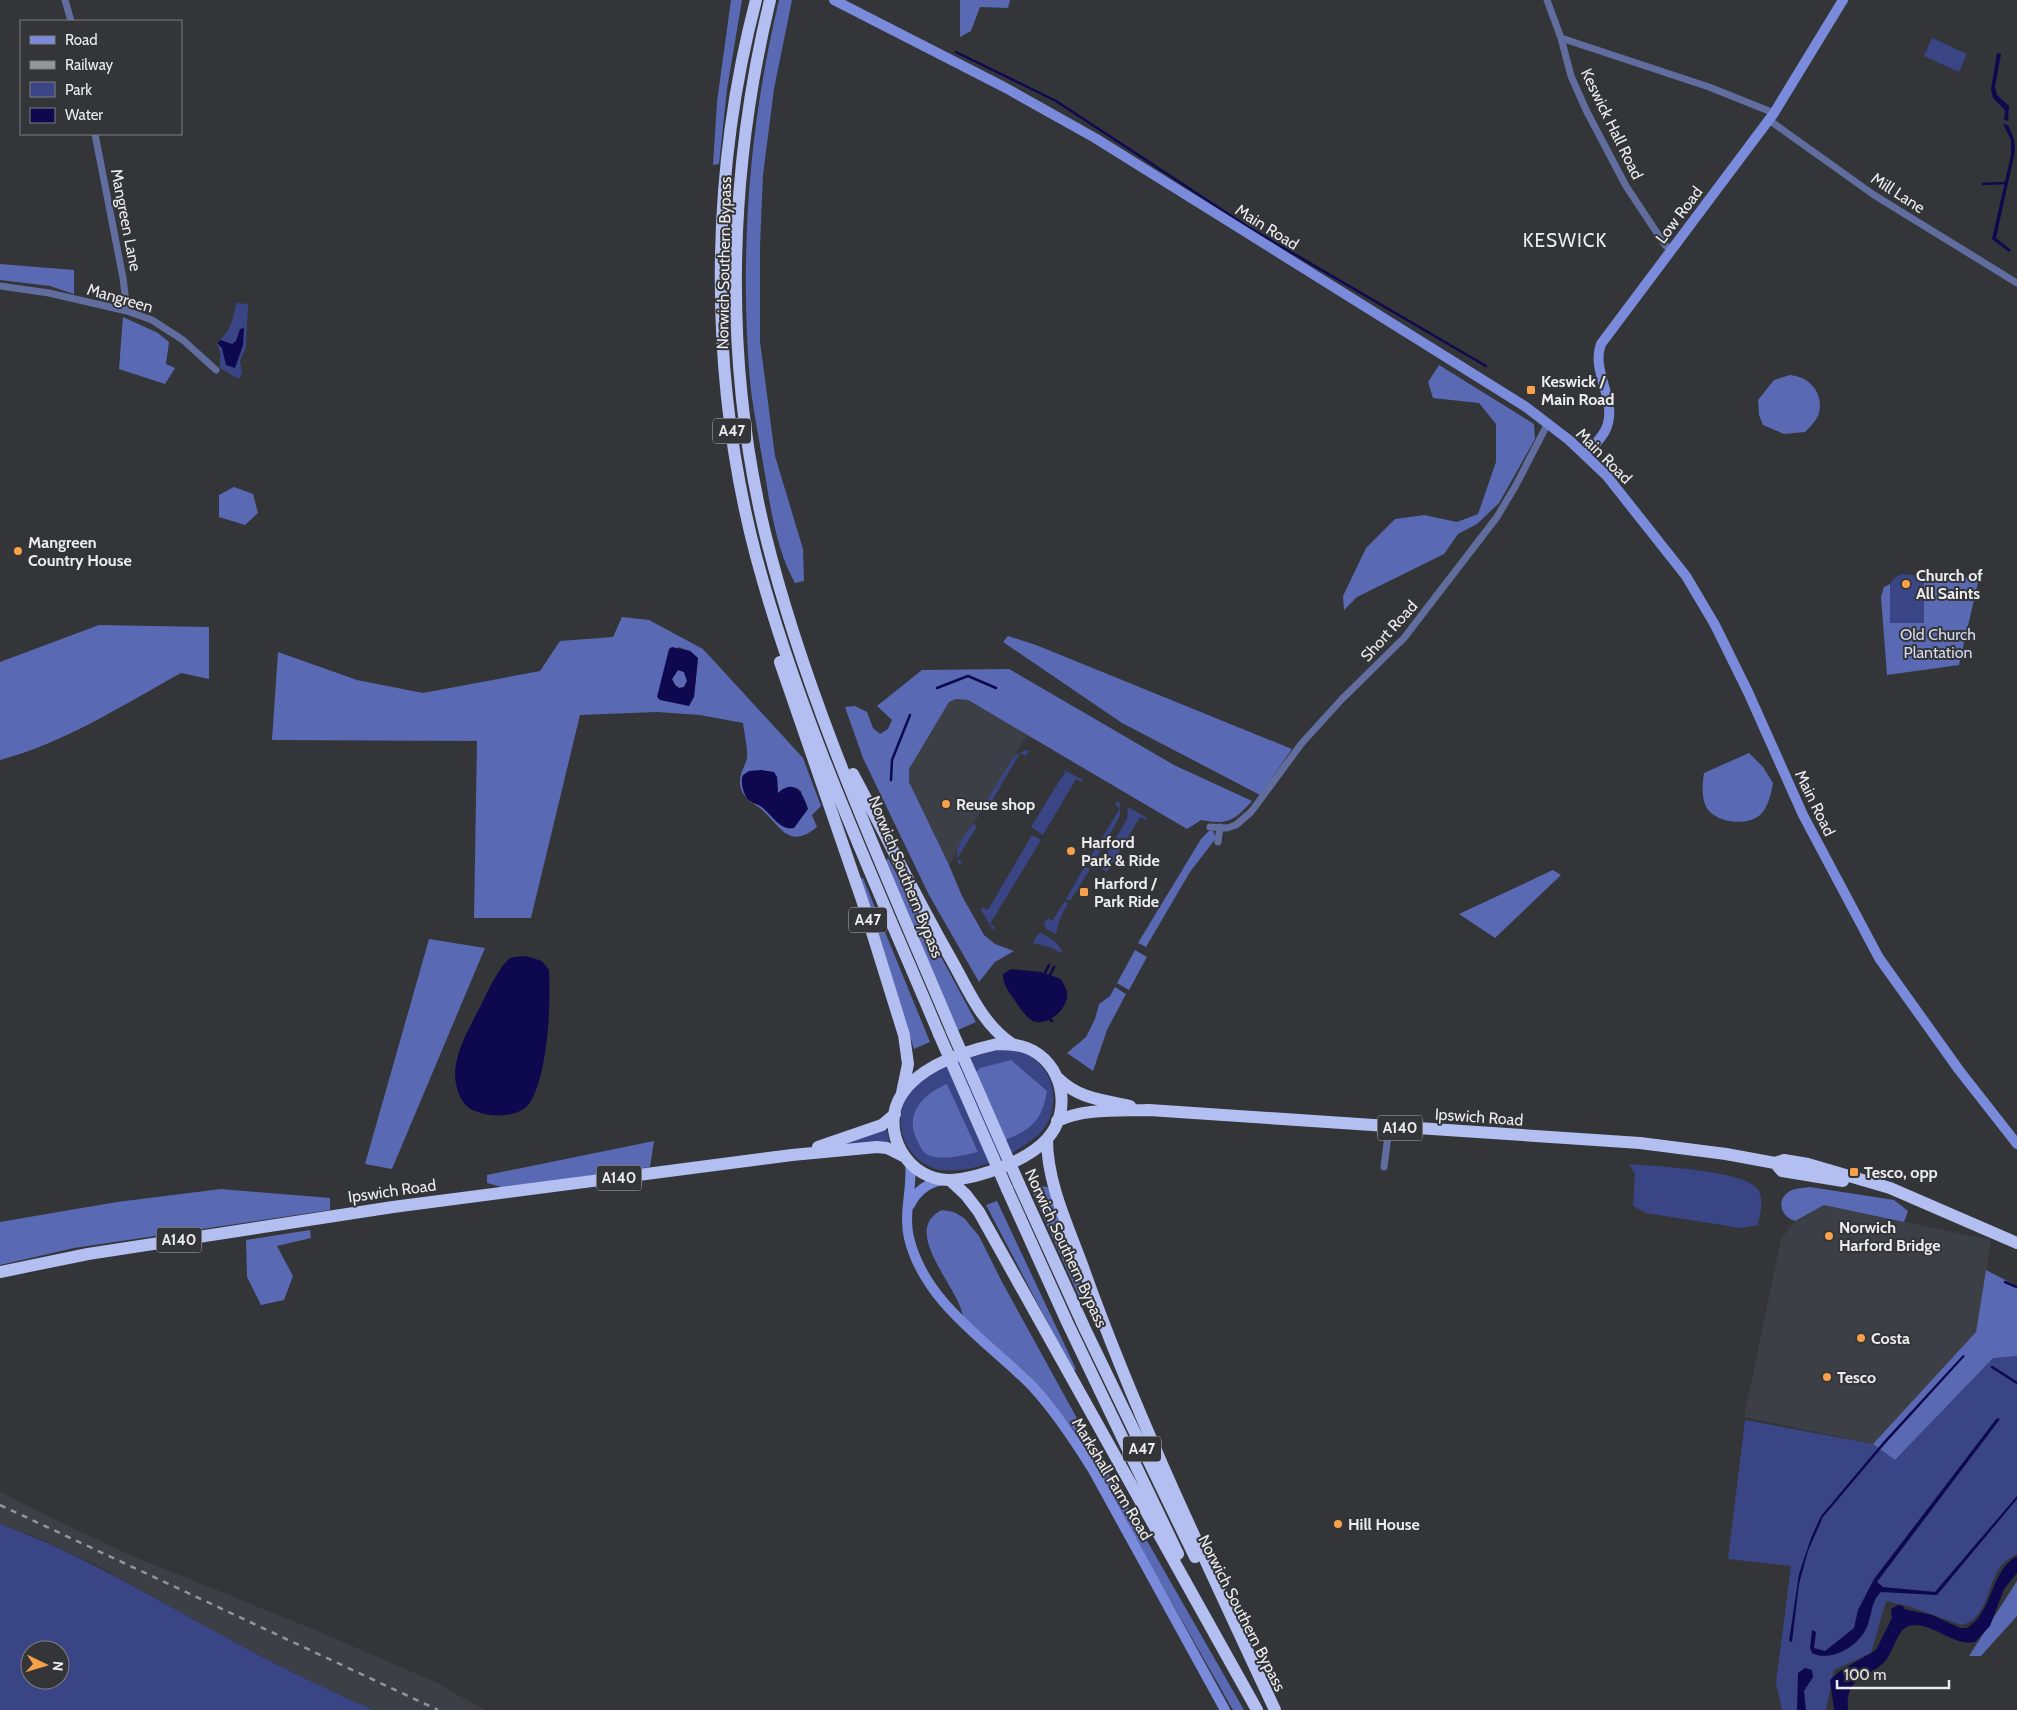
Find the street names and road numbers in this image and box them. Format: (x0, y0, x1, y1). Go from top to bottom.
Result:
street label: Keswick Hall Road (1577, 65, 1647, 183)
street label: Mangreen Lane (107, 167, 145, 273)
street label: Mill Lane (1868, 169, 1928, 217)
street label: Norwich Southern Bypass (713, 176, 735, 350)
street label: Low Road (1651, 183, 1707, 247)
street label: Main Road (1232, 200, 1302, 254)
street label: Mangreen (85, 280, 155, 316)
road number: A47 (713, 418, 751, 444)
street label: Main Road (1572, 424, 1636, 488)
street label: Short Road (1357, 597, 1421, 665)
street label: Main Road (1791, 767, 1839, 839)
street label: Norwich Southern Bypass (865, 793, 947, 961)
road number: A47 (849, 908, 887, 932)
street label: Ipswich Road (1434, 1104, 1524, 1130)
road number: A140 (1378, 1116, 1422, 1140)
road number: A140 (596, 1166, 642, 1190)
street label: Norwich Southern Bypass (1021, 1166, 1111, 1331)
street label: Ipswich Road (347, 1175, 437, 1207)
road number: A140 (156, 1228, 202, 1252)
street label: Markshall Farm Road (1068, 1414, 1156, 1544)
road number: A47 (1123, 1436, 1161, 1462)
street label: Norwich Southern Bypass (1194, 1532, 1290, 1695)

